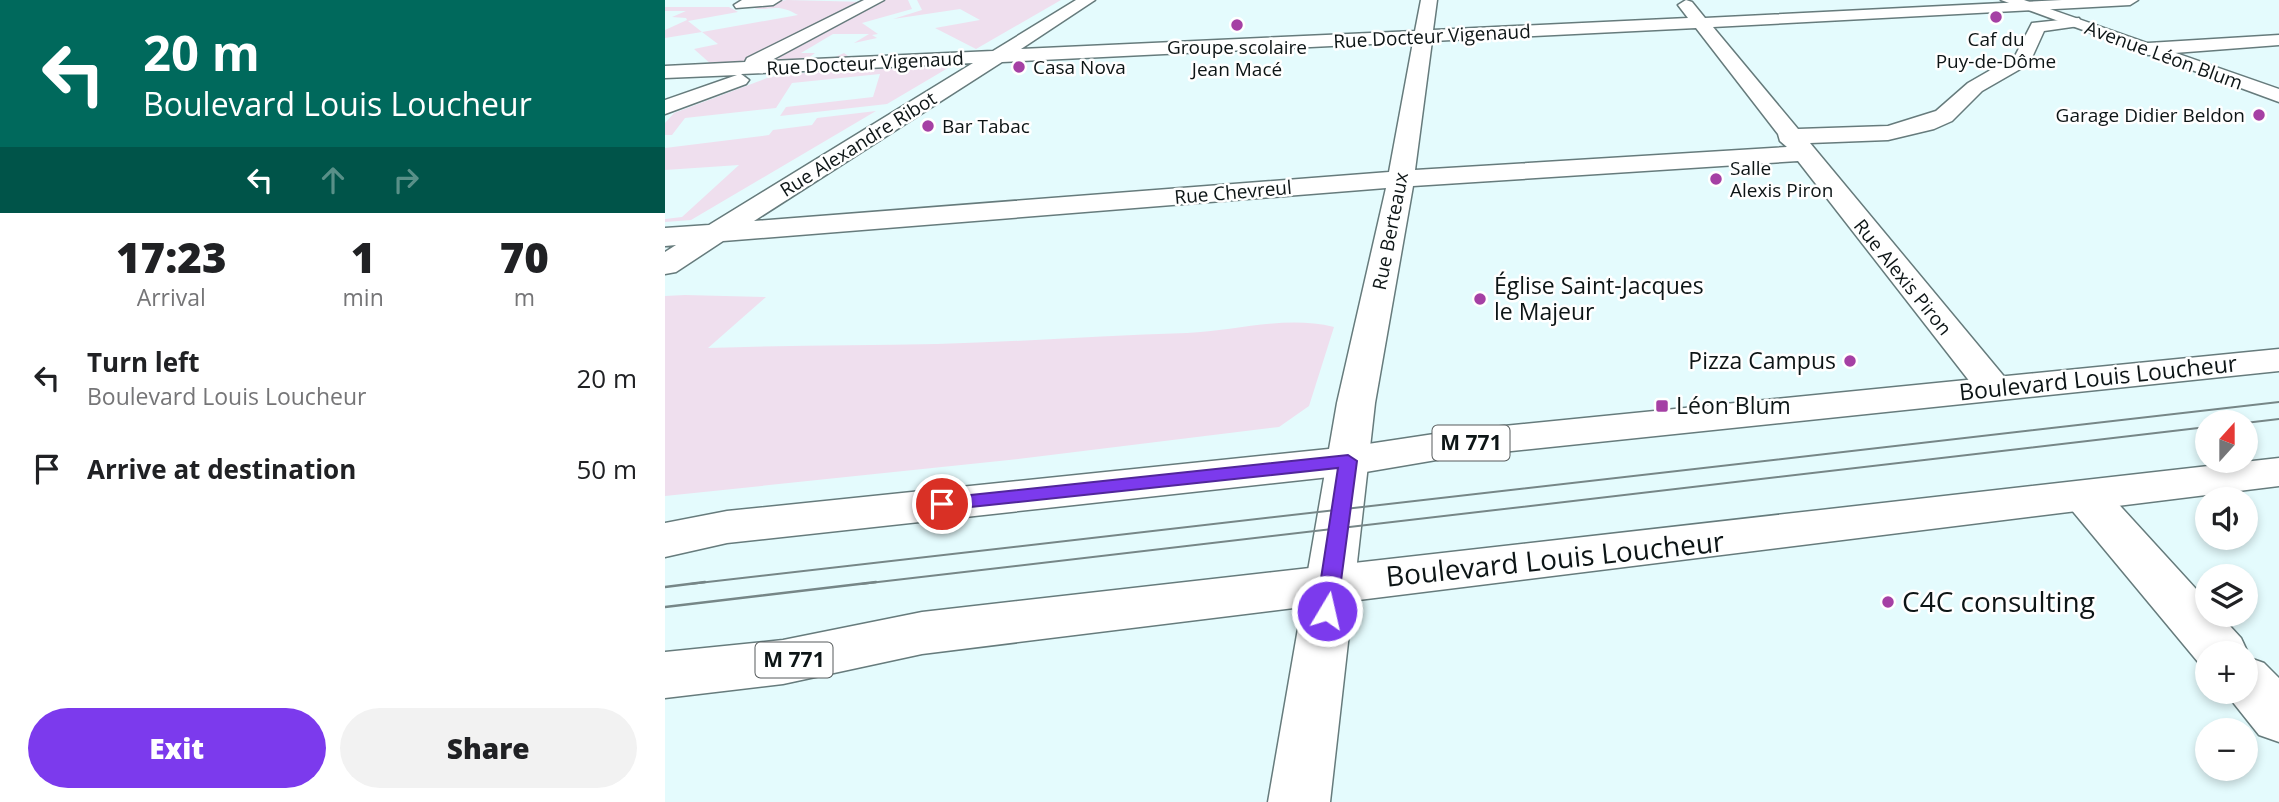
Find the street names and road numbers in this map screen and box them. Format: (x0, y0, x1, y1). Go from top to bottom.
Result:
street label: Avenue Léon Blum (2082, 14, 2246, 96)
street label: Rue Docteur Vigenaud (1333, 18, 1531, 54)
street label: Rue Docteur Vigenaud (766, 45, 964, 81)
street label: Rue Alexandre Ribot (775, 85, 941, 203)
street label: Rue Berteaux (1366, 170, 1414, 292)
street label: Rue Chevreul (1173, 174, 1293, 210)
street label: Rue Alexis Piron (1848, 214, 1958, 340)
street label: Boulevard Louis Loucheur (1957, 346, 2239, 408)
road number: M 771 (1433, 426, 1509, 460)
street label: Boulevard Louis Loucheur (1384, 521, 1727, 595)
road number: M 771 (755, 642, 833, 678)

